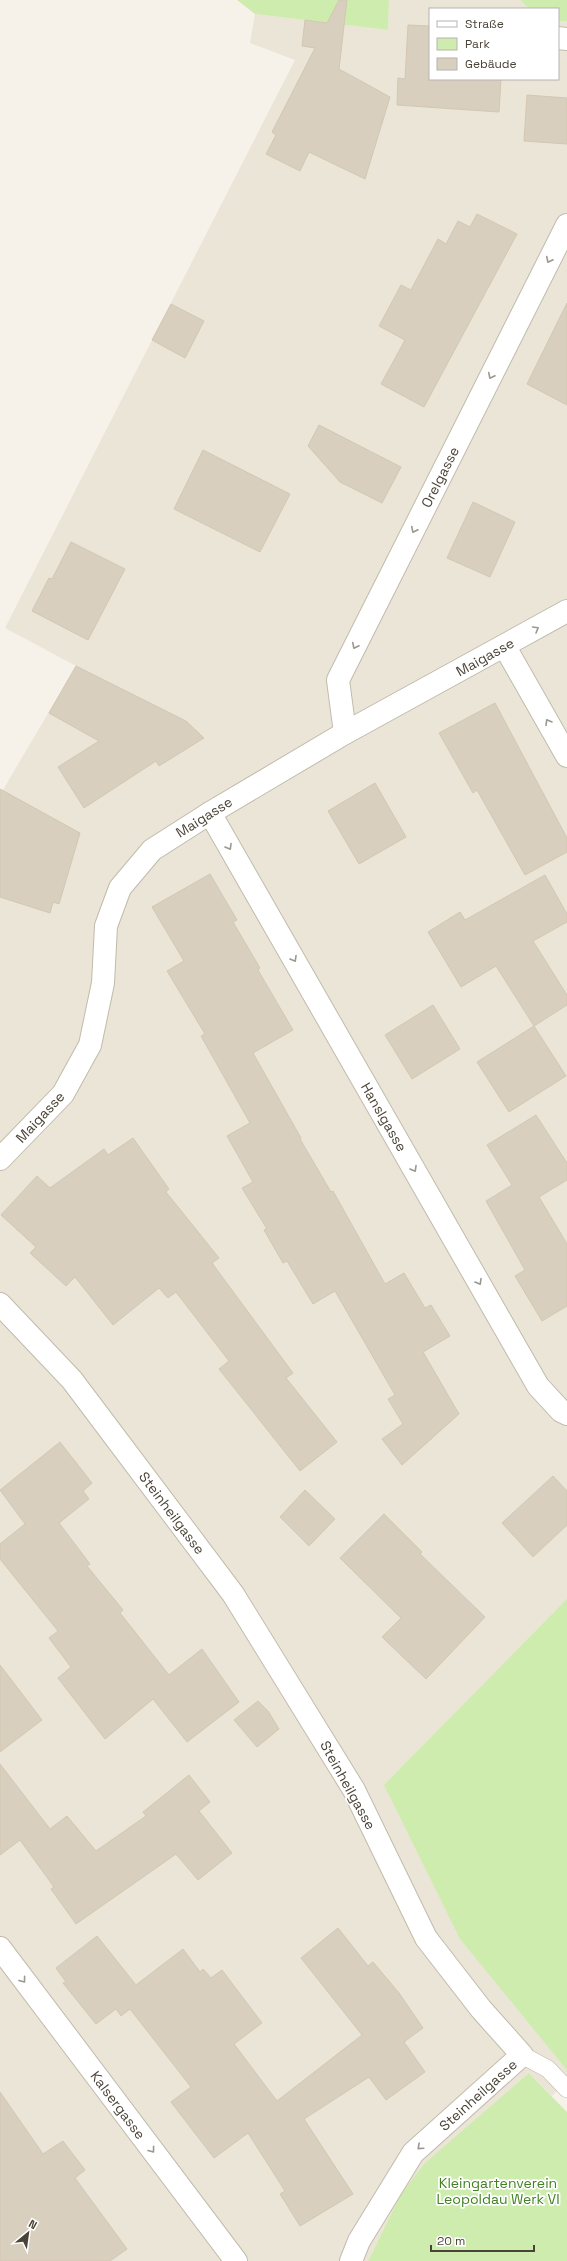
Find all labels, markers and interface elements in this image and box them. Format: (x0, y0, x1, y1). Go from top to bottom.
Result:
legend (429, 8, 559, 80)
text: Straße (465, 16, 504, 32)
text: Park (465, 36, 490, 52)
text: Gebäude (465, 56, 517, 72)
one-way arrow (547, 256, 554, 263)
one-way arrow (488, 372, 496, 380)
street label: Orelgasse (417, 443, 463, 511)
one-way arrow (411, 526, 419, 533)
one-way arrow (532, 627, 539, 634)
street label: Maigasse (453, 634, 517, 680)
one-way arrow (352, 642, 360, 649)
one-way arrow (545, 719, 552, 726)
street label: Maigasse (172, 793, 236, 841)
one-way arrow (224, 843, 231, 850)
one-way arrow (289, 955, 296, 963)
street label: Hanslgasse (357, 1079, 411, 1155)
street label: Maigasse (12, 1088, 68, 1146)
one-way arrow (410, 1165, 417, 1172)
one-way arrow (474, 1278, 481, 1285)
street label: Steinheilgasse (135, 1468, 209, 1558)
street label: Steinheilgasse (316, 1737, 380, 1833)
one-way arrow (19, 1975, 26, 1982)
street label: Steinheilgasse (435, 2055, 521, 2135)
street label: Kalsergasse (87, 2067, 149, 2143)
one-way arrow (417, 2142, 425, 2150)
one-way arrow (147, 2146, 154, 2153)
park label: Kleingartenverein Leopoldau Werk VI (436, 2174, 560, 2208)
north arrow (8, 2213, 48, 2253)
text: N (26, 2216, 39, 2232)
scale bar (431, 2227, 534, 2253)
text: 20 m (437, 2233, 465, 2249)

